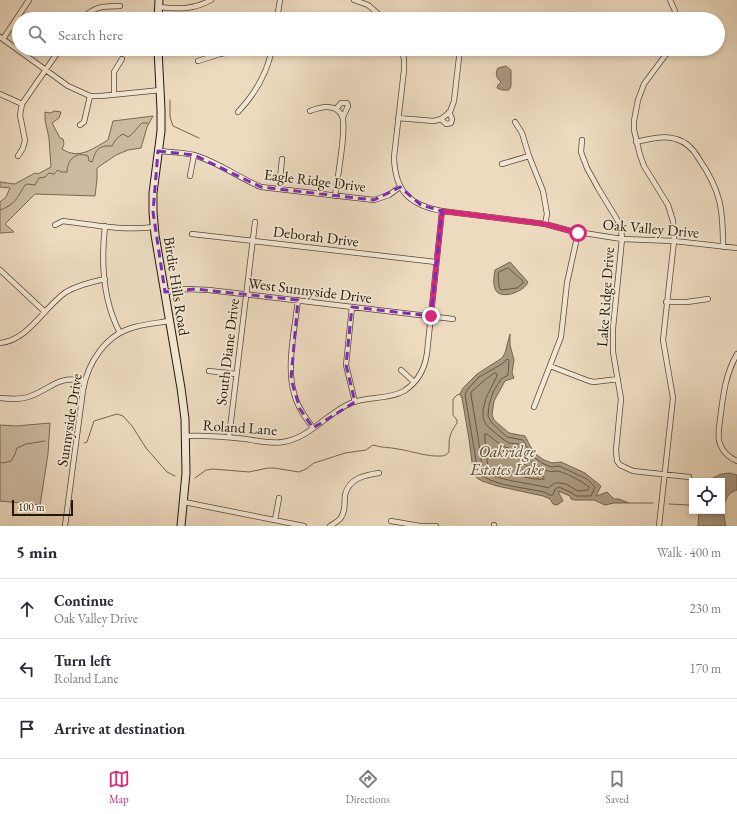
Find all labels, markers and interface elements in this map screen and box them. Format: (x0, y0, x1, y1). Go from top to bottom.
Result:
search box (12, 12, 725, 56)
icon: search (26, 23, 48, 45)
text: Search here (58, 25, 123, 44)
street label: Eagle Ridge Drive (263, 164, 367, 196)
street label: Oak Valley Drive (602, 214, 700, 242)
street label: Deborah Drive (272, 221, 360, 251)
route start (569, 224, 587, 242)
street label: Birdie Hills Road (160, 235, 194, 337)
street label: Lake Ridge Drive (592, 246, 618, 348)
street label: West Sunnyside Drive (247, 273, 373, 307)
street label: South Diane Drive (211, 297, 243, 407)
route end (422, 307, 440, 325)
street label: Sunnyside Drive (52, 372, 86, 468)
street label: Roland Lane (202, 415, 278, 439)
water label: Oakridge Estates Lake (469, 441, 544, 480)
map controls (689, 478, 725, 514)
button: locate (689, 478, 725, 514)
scale bar (12, 498, 73, 517)
text: 100 m (18, 500, 45, 514)
text: 5 min (16, 541, 57, 563)
text: Walk · 400 m (657, 544, 721, 561)
text: Continue (54, 591, 114, 610)
icon: ahead (16, 598, 38, 620)
text: 230 m (690, 600, 721, 617)
text: Oak Valley Drive (54, 610, 138, 627)
text: Turn left (54, 651, 111, 670)
icon: left (16, 658, 38, 680)
text: 170 m (690, 660, 721, 677)
text: Roland Lane (54, 670, 119, 687)
icon: arrive (16, 718, 38, 740)
text: Arrive at destination (54, 719, 185, 738)
tab: Map (108, 768, 130, 806)
tab: Directions (346, 768, 390, 806)
tab: Saved (606, 768, 629, 806)

